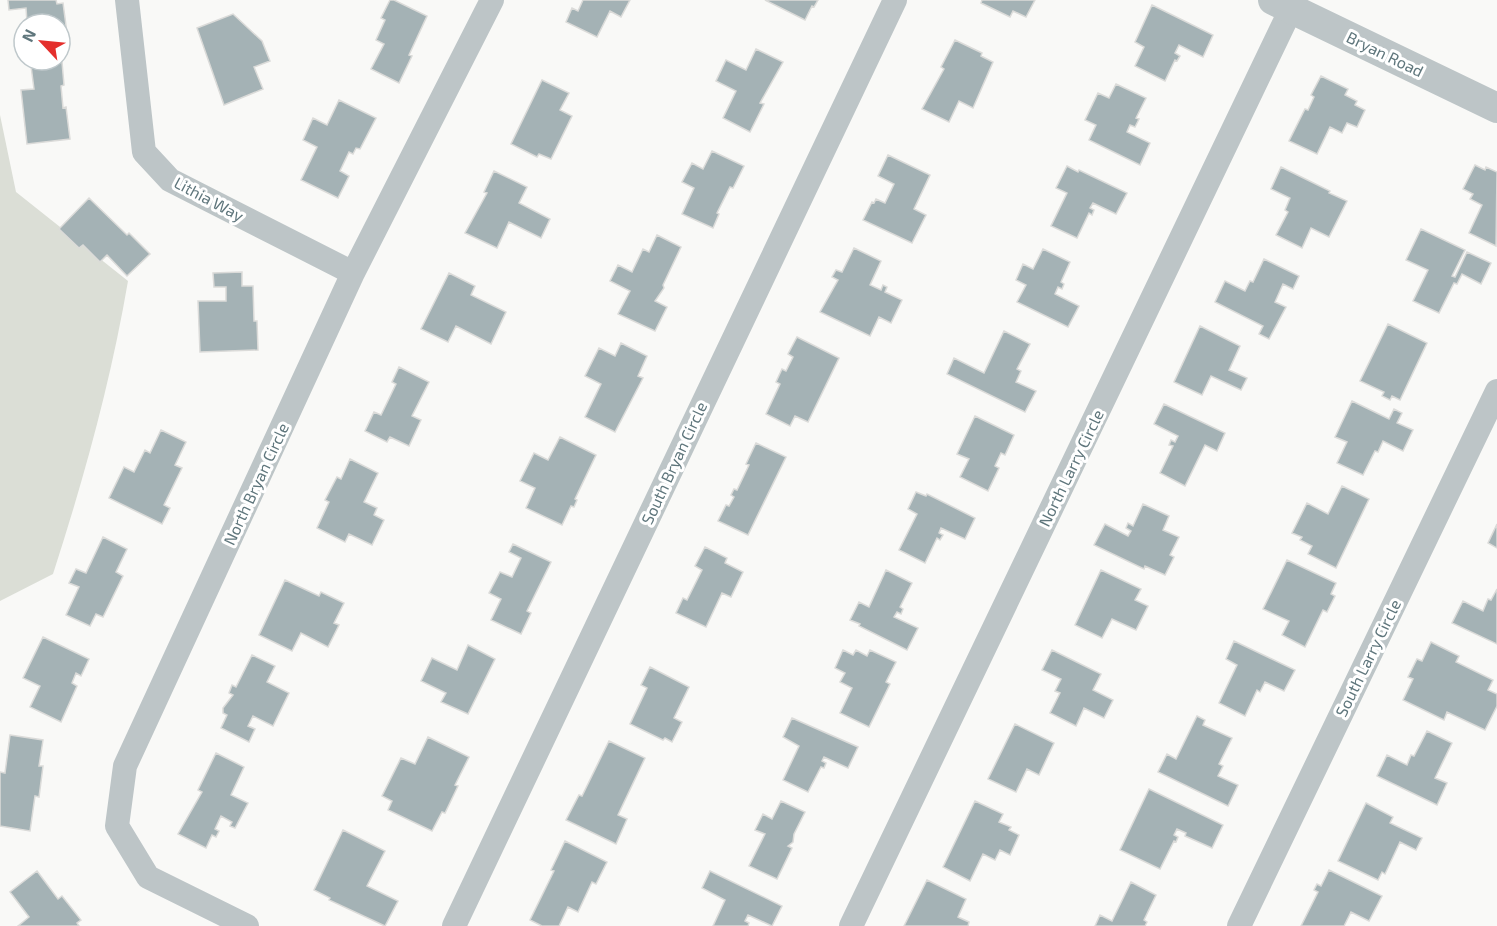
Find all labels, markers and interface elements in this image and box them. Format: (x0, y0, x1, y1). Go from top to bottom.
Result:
north arrow (12, 12, 72, 72)
text: N (17, 26, 39, 45)
street label: Bryan Road (1344, 27, 1427, 80)
street label: Lithia Way (171, 172, 248, 225)
street label: South Bryan Circle (637, 399, 710, 527)
street label: North Larry Circle (1034, 406, 1107, 529)
street label: North Bryan Circle (219, 420, 292, 548)
street label: South Larry Circle (1331, 596, 1404, 720)

